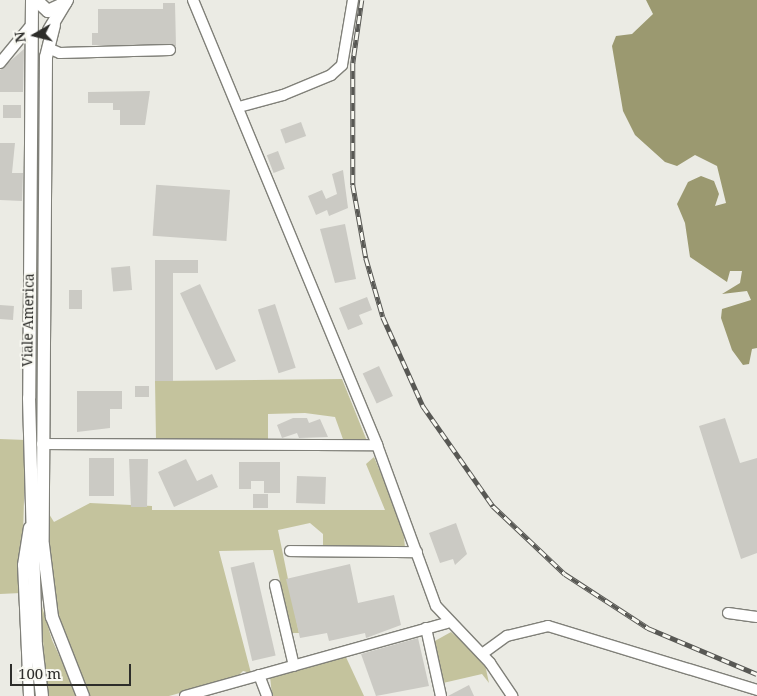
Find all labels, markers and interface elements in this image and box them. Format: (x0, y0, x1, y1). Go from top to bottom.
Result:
north arrow (10, 10, 60, 60)
text: N (9, 30, 30, 44)
street label: Viale America (19, 273, 37, 367)
scale bar (12, 654, 134, 686)
text: 100 m (18, 663, 61, 683)

